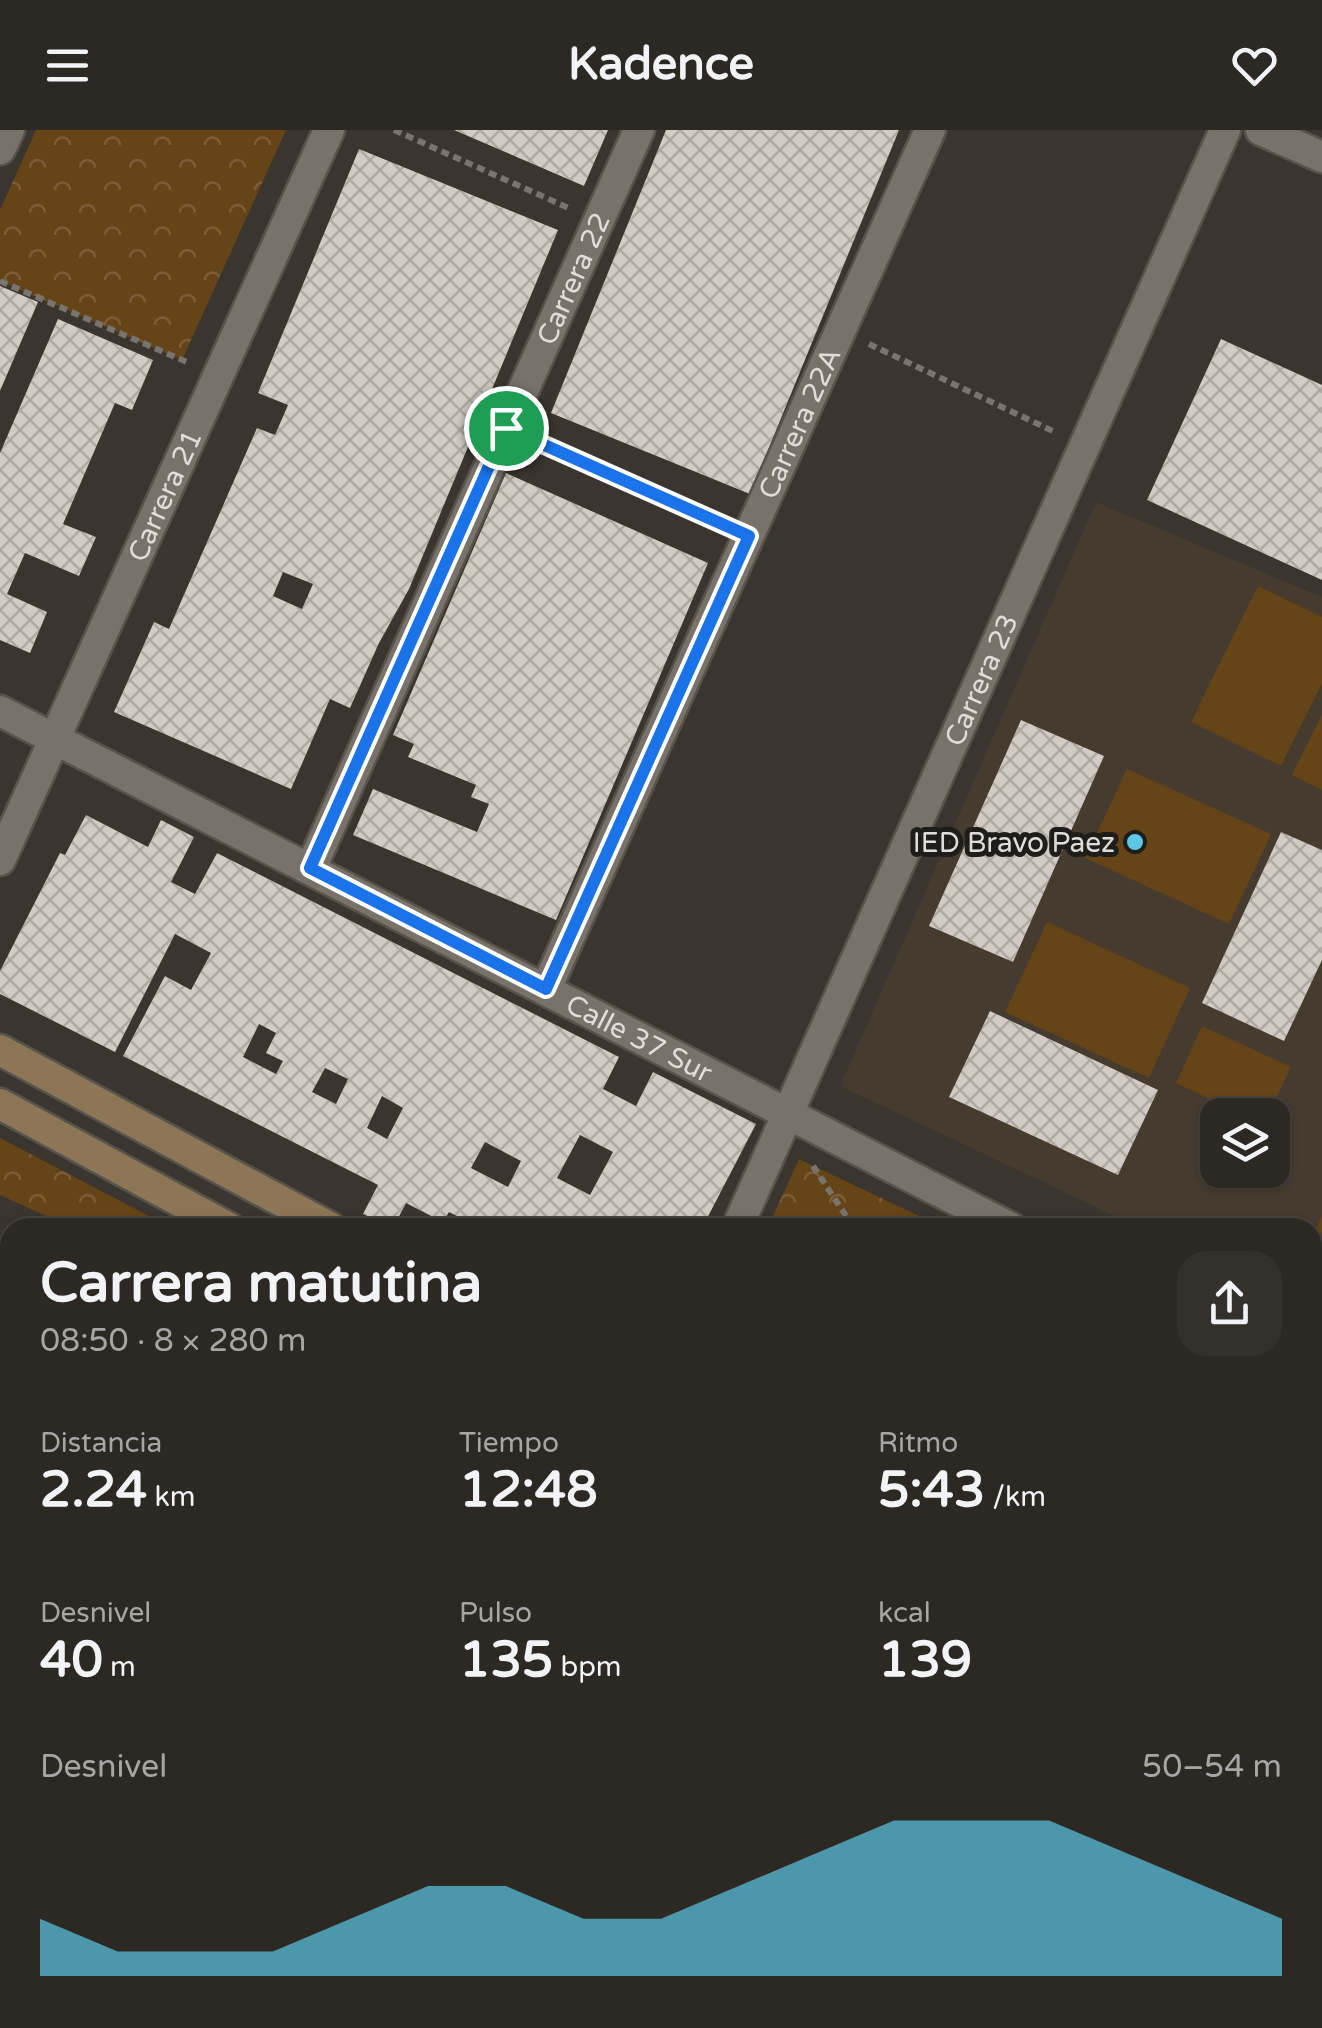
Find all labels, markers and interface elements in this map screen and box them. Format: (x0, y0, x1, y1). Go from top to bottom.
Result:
icon: menu (40, 38, 95, 93)
text: Kadence (568, 38, 754, 92)
icon: heart (1227, 38, 1282, 93)
street label: Carrera 22 (530, 208, 618, 350)
street label: Carrera 22A (751, 343, 849, 504)
pin (464, 386, 549, 471)
icon: arrive (479, 401, 534, 456)
street label: Carrera 21 (121, 424, 210, 567)
street label: Carrera 23 (937, 609, 1026, 751)
place label: IED Bravo Paez (913, 826, 1115, 860)
marker: IED Bravo Paez (1124, 831, 1146, 853)
street label: Calle 37 Sur (560, 987, 718, 1090)
map controls (1200, 1098, 1290, 1188)
button: layers (1200, 1098, 1290, 1188)
text: Carrera matutina (40, 1251, 482, 1317)
button: share (1177, 1251, 1282, 1356)
text: 08:50 · 8 × 280 m (40, 1322, 306, 1360)
text: Distancia (40, 1426, 162, 1460)
text: Tiempo (459, 1426, 559, 1460)
text: Ritmo (878, 1426, 958, 1460)
text: 2.24 (40, 1460, 147, 1520)
text: 12:48 (459, 1460, 598, 1520)
text: 5:43 (878, 1460, 985, 1520)
text: km (147, 1480, 195, 1514)
text: /km (985, 1480, 1046, 1514)
text: Desnivel (40, 1596, 151, 1630)
text: Pulso (459, 1596, 532, 1630)
text: kcal (878, 1596, 931, 1630)
text: 40 (40, 1630, 103, 1690)
text: 135 (459, 1630, 553, 1690)
text: 139 (878, 1630, 972, 1690)
text: m (103, 1650, 136, 1684)
text: bpm (553, 1650, 622, 1684)
text: Desnivel (40, 1748, 167, 1786)
text: 50–54 m (1142, 1748, 1282, 1786)

